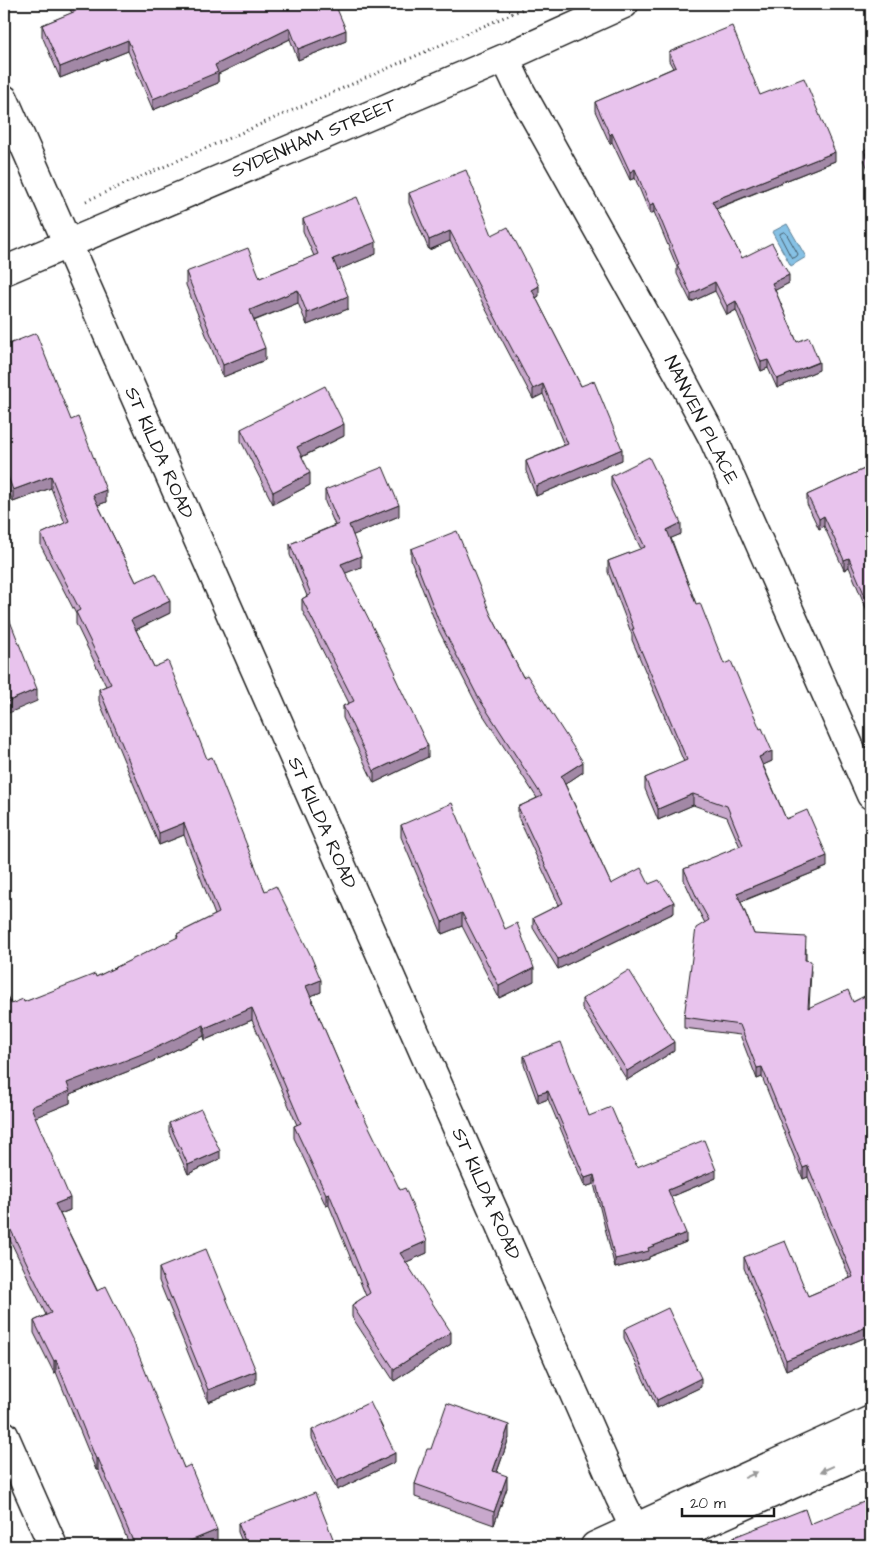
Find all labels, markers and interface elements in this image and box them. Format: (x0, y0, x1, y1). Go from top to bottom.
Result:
street label: SYDENHAM STREET (227, 91, 401, 185)
street label: NANVEN PLACE (657, 351, 745, 489)
street label: ST KILDA ROAD (118, 383, 200, 523)
street label: ST KILDA ROAD (281, 753, 363, 893)
street label: ST KILDA ROAD (445, 1124, 527, 1264)
one-way arrow (820, 1465, 834, 1473)
one-way arrow (744, 1471, 758, 1479)
scale bar (682, 1485, 775, 1517)
text: 20 m (690, 1493, 726, 1514)

